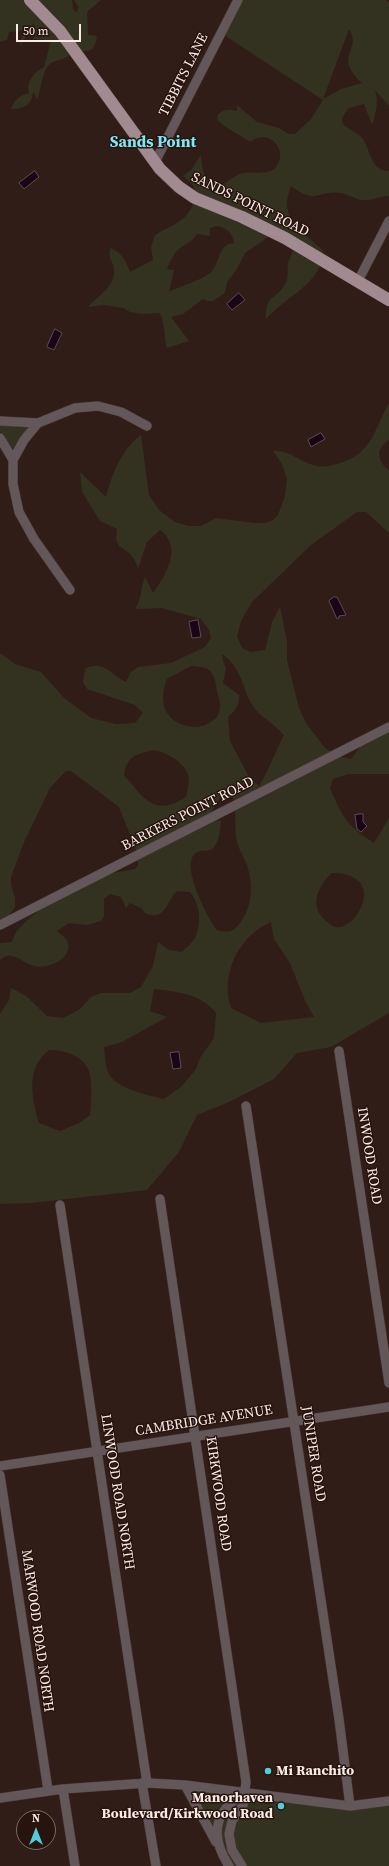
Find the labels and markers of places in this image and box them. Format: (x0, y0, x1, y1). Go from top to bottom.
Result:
place label: Mi Ranchito (276, 1763, 354, 1779)
marker: Mi Ranchito (263, 1766, 273, 1776)
place label: Manorhaven Boulevard/Kirkwood Road (102, 1790, 273, 1822)
marker: Manorhaven Boulevard/Kirkwood Road (276, 1801, 286, 1811)

